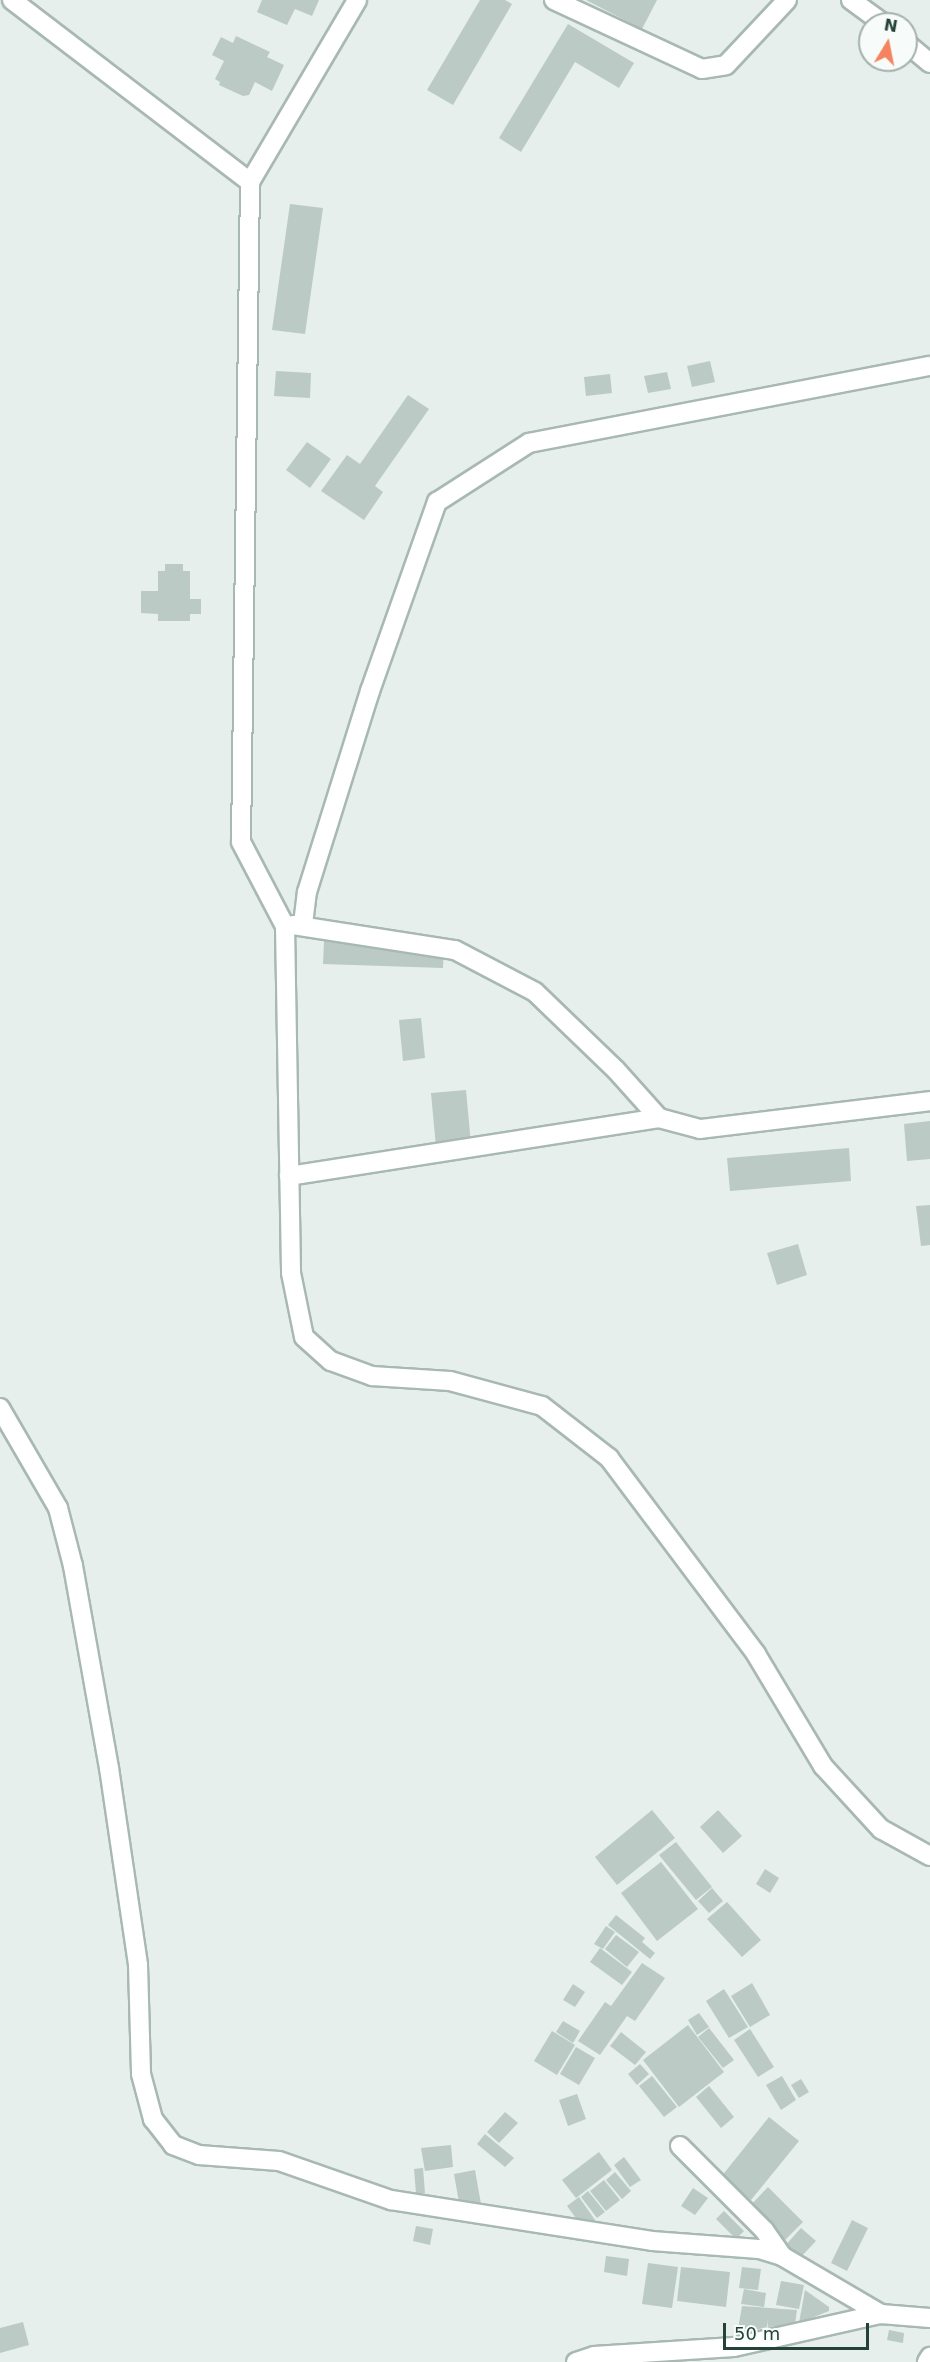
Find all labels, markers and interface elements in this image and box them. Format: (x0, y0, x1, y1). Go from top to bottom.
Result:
north arrow (858, 12, 918, 72)
text: N (883, 15, 899, 36)
scale bar (726, 2311, 872, 2349)
text: 50 m (734, 2323, 780, 2344)

